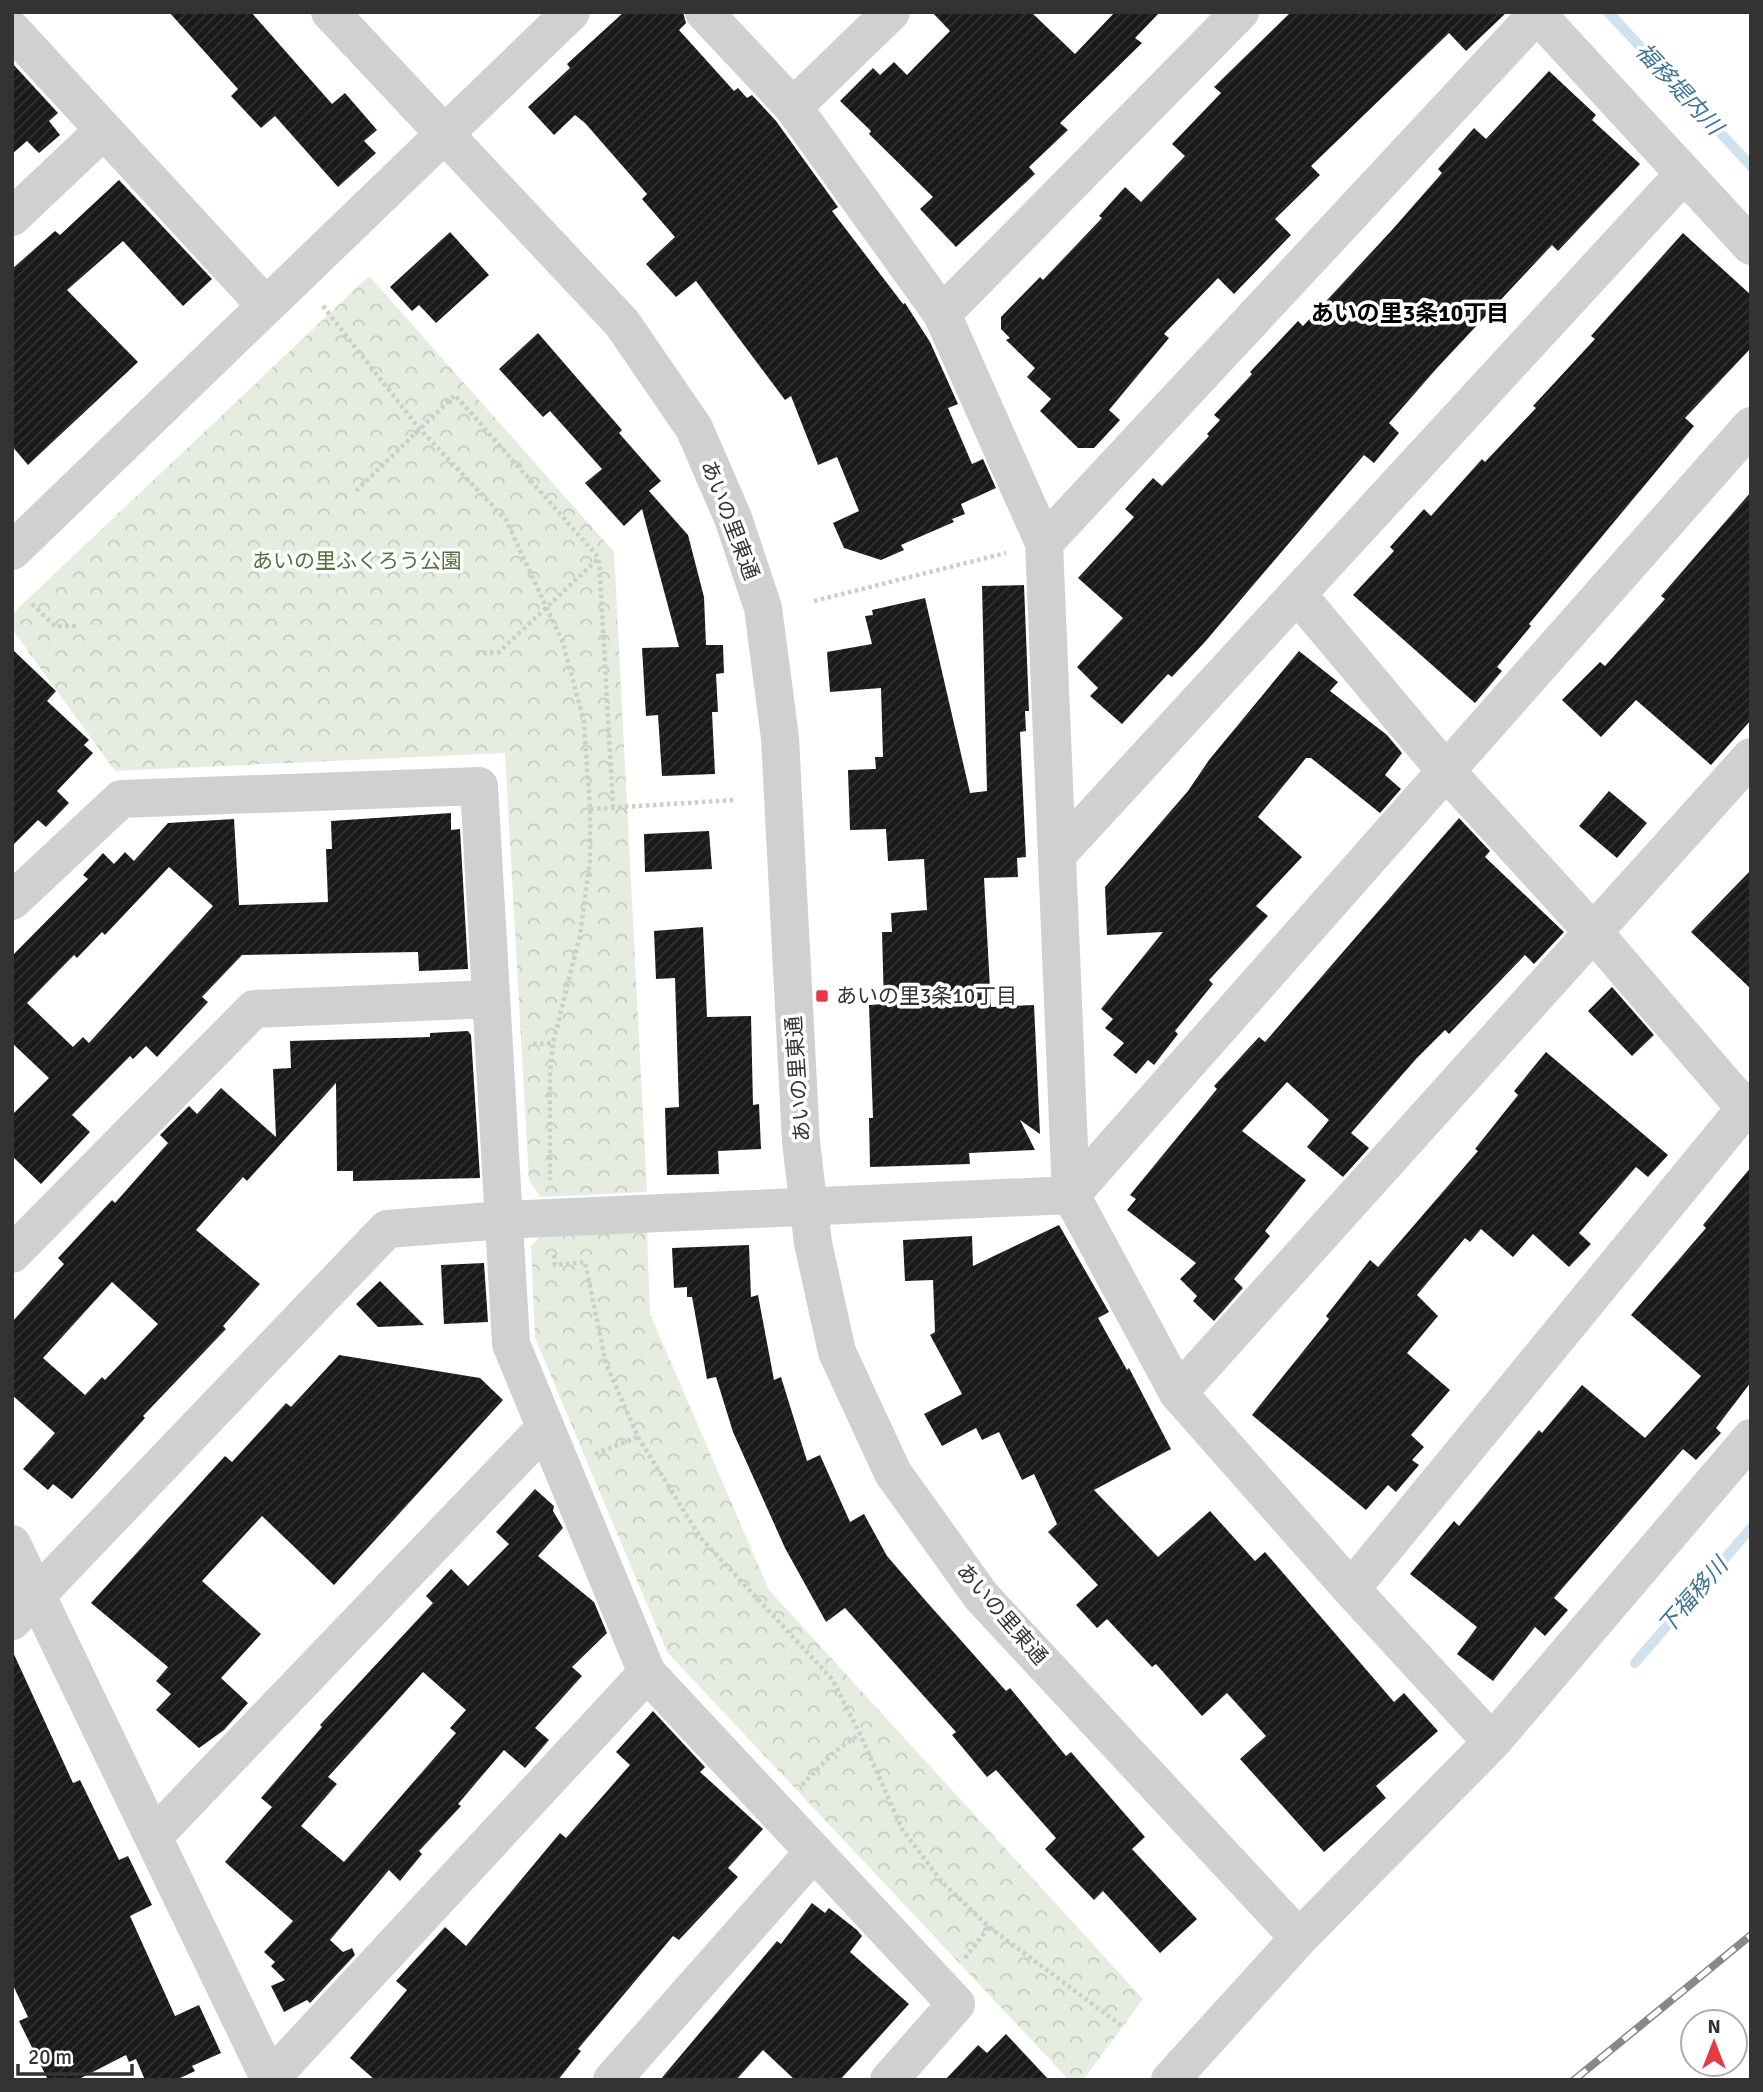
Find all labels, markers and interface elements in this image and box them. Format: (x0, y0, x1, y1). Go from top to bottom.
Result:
water label: 福移堤内川 (1629, 37, 1731, 143)
district label: あいの里3条10丁目 (1311, 299, 1509, 328)
street label: あいの里東通 (695, 457, 765, 583)
park label: あいの里ふくろう公園 (252, 548, 462, 574)
place label: あいの里3条10丁目 (836, 983, 1017, 1009)
marker: あいの里3条10丁目 (814, 988, 830, 1004)
street label: あいの里東通 (781, 1015, 815, 1143)
water label: 下福移川 (1652, 1550, 1736, 1640)
street label: あいの里東通 (951, 1558, 1053, 1670)
north arrow (1679, 2008, 1749, 2078)
text: N (1707, 2015, 1721, 2039)
scale bar (18, 2032, 131, 2076)
text: 20 m (28, 2044, 72, 2070)

